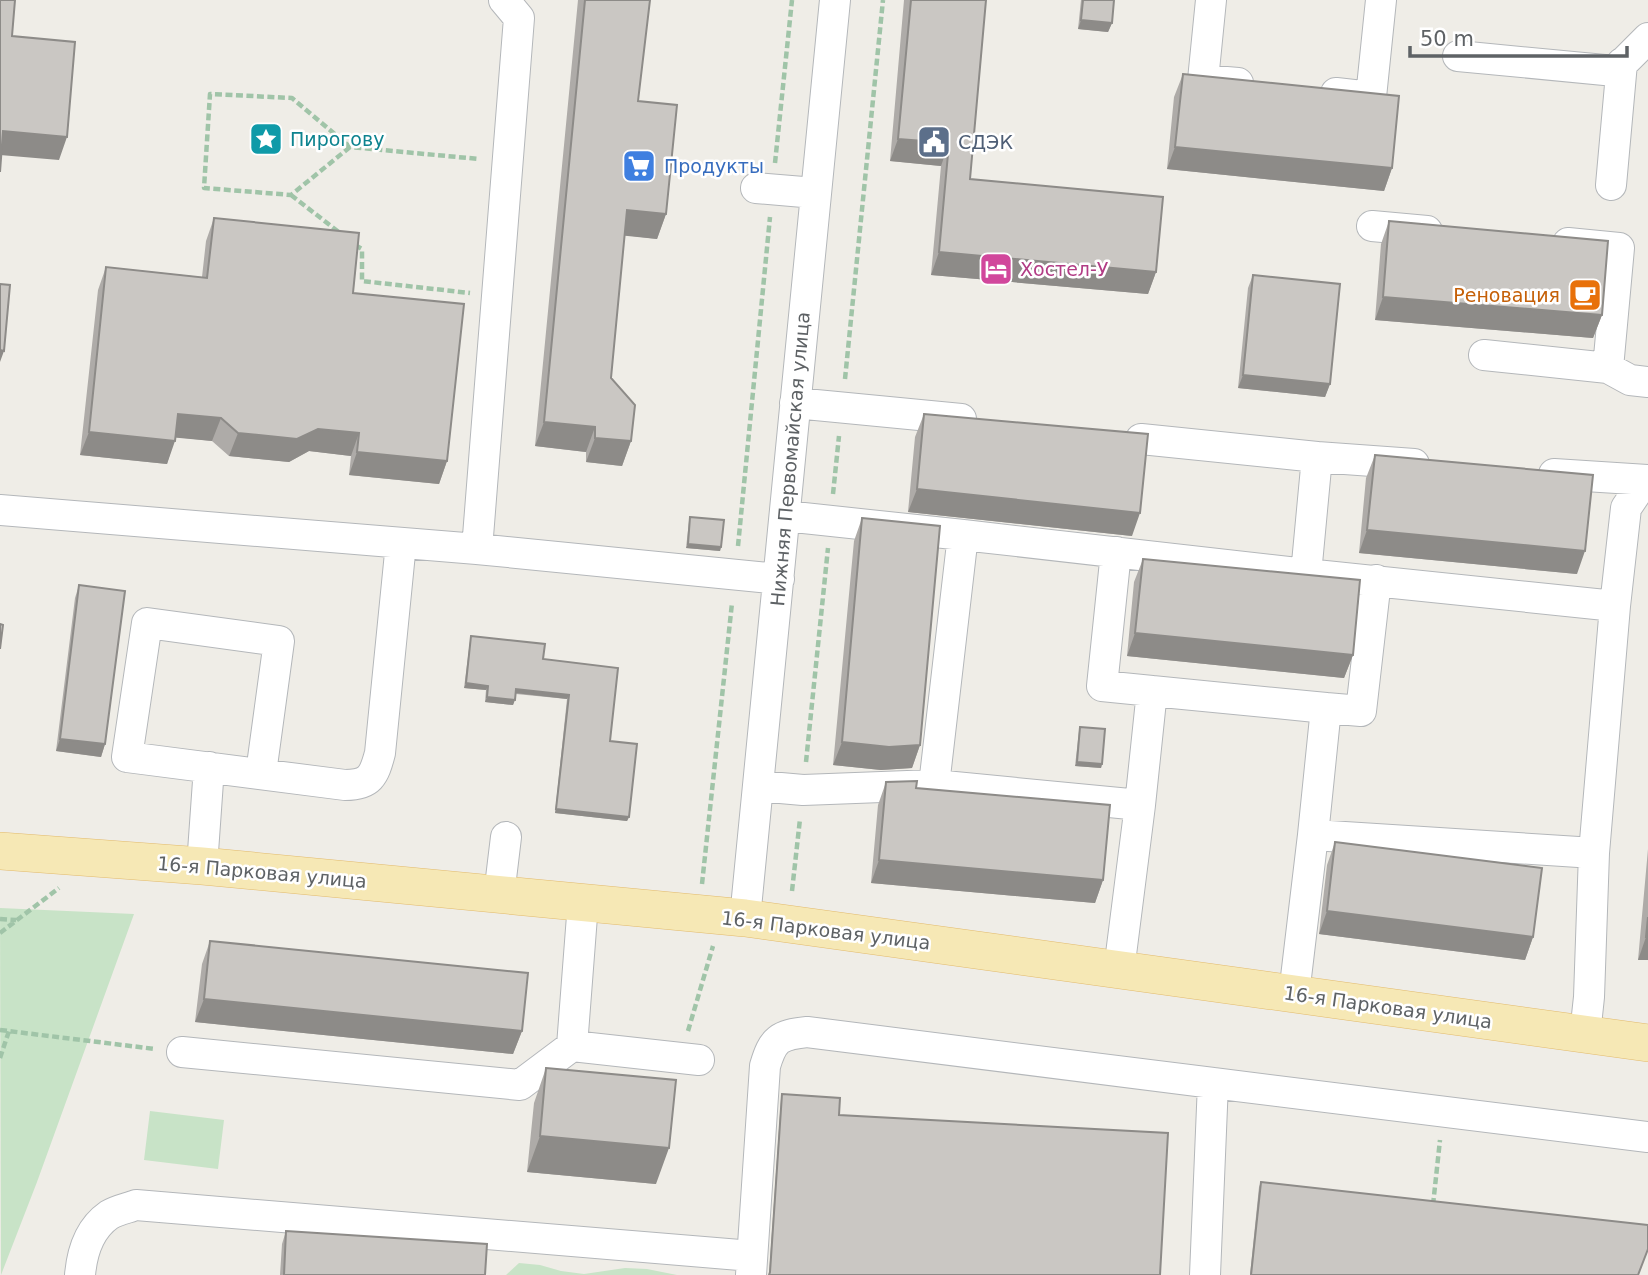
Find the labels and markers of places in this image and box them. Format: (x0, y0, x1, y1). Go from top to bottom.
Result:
place icon: Пирогову (247, 120, 285, 158)
public building icon: СДЭК (915, 123, 953, 161)
place label: Пирогову (290, 128, 384, 150)
place label: СДЭК (958, 131, 1013, 153)
supermarket icon: Продукты (620, 147, 658, 185)
place label: Продукты (664, 155, 764, 177)
hotel icon: Хостел-У (977, 250, 1015, 288)
place label: Хостел-У (1020, 258, 1109, 280)
cafe icon: Реновация (1566, 276, 1604, 314)
place label: Реновация (1453, 284, 1560, 306)

